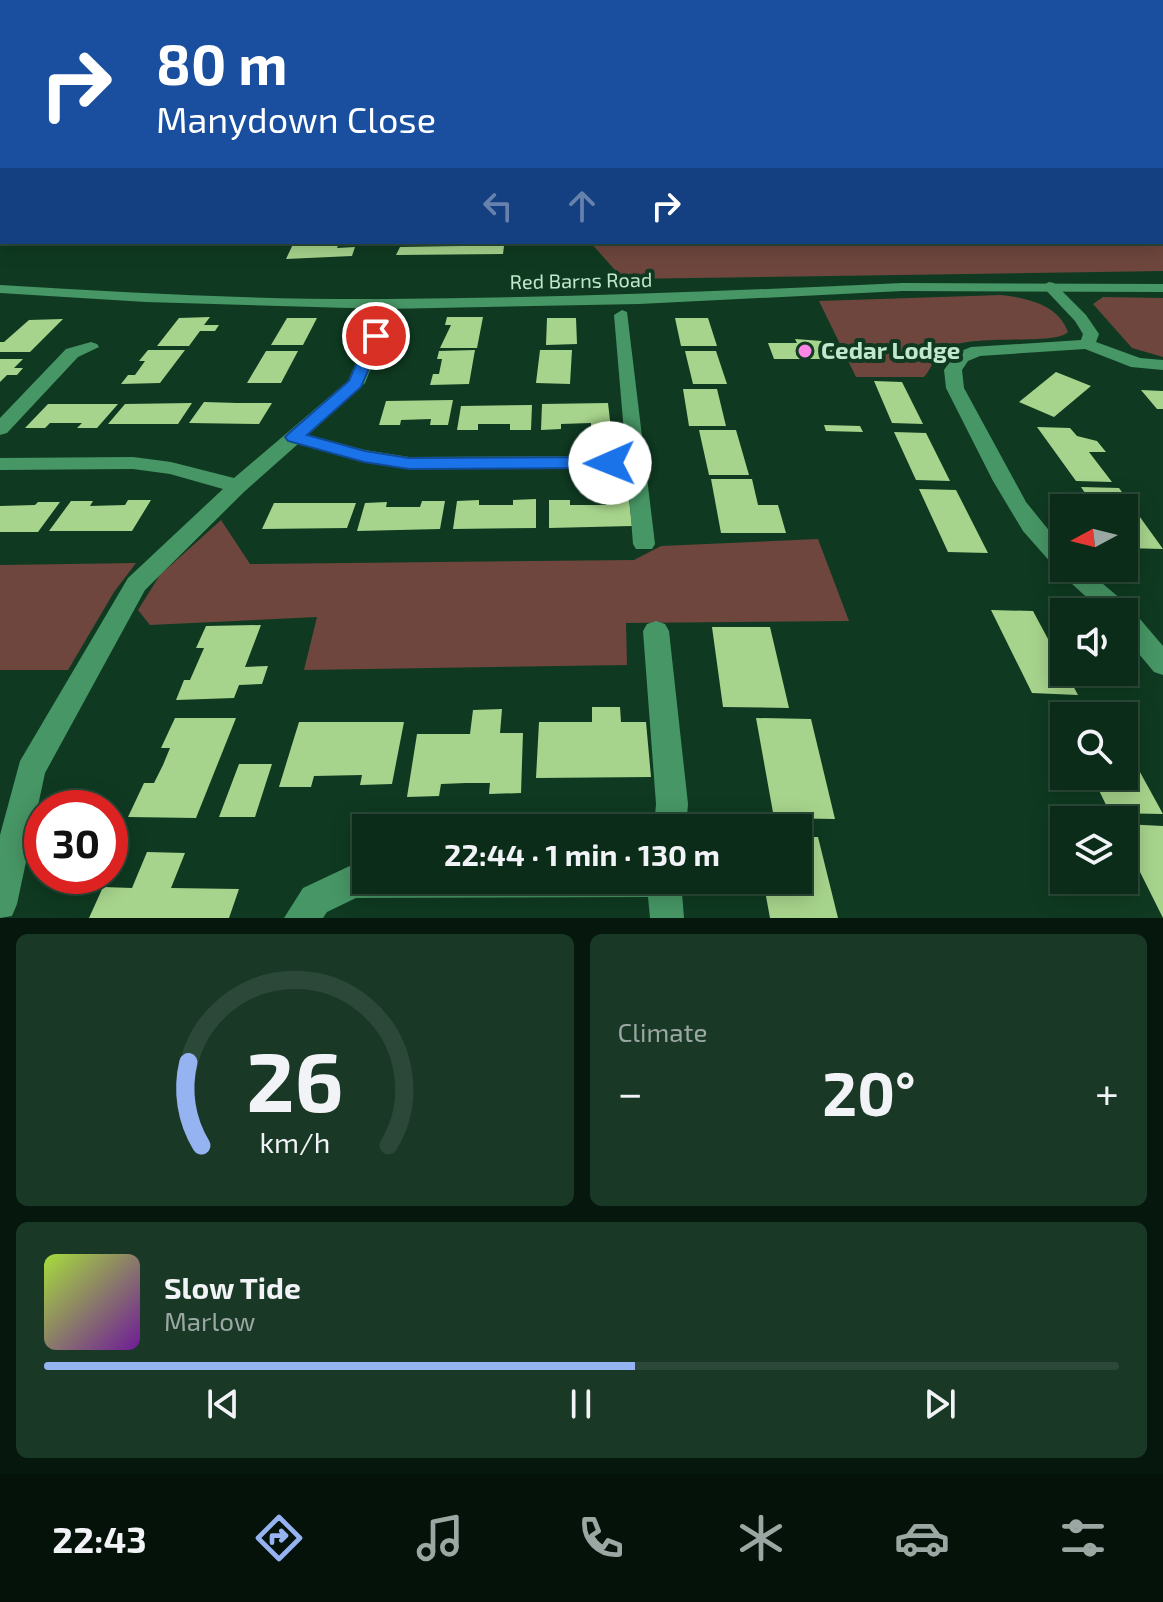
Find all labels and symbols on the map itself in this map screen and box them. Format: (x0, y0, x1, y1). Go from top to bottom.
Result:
street label: Red Barns Road (509, 267, 652, 293)
pin (342, 302, 410, 370)
place label: Cedar Lodge (821, 335, 960, 364)
marker: Cedar Lodge (796, 342, 814, 360)
position arrow (568, 421, 652, 505)
north arrow (1050, 494, 1138, 582)
speed limit sign: 30 (24, 790, 128, 894)

